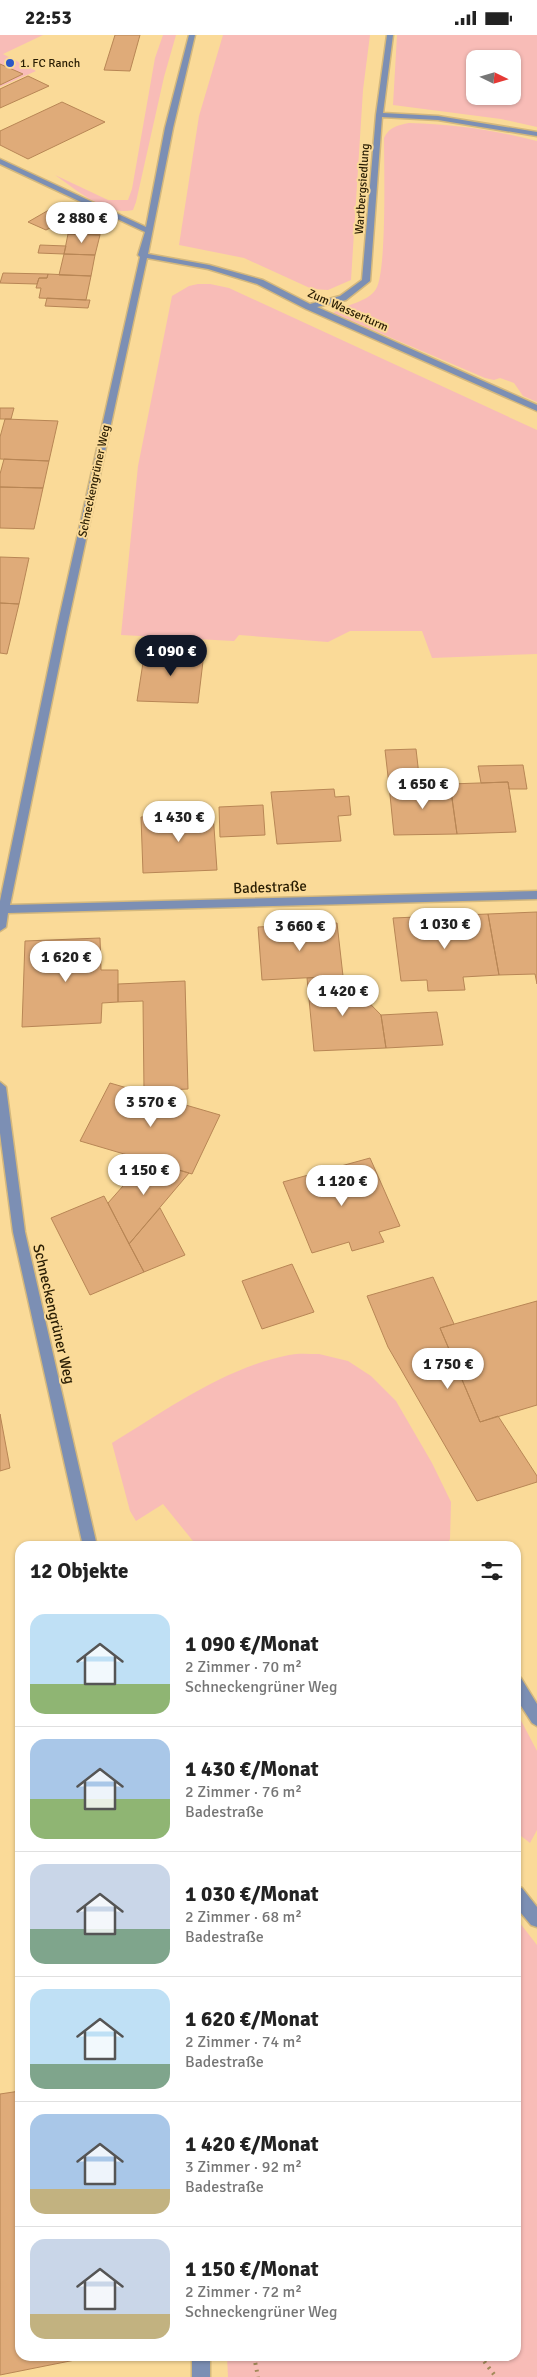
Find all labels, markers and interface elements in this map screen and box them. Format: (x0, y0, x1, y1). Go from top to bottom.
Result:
text: 22:53 (25, 6, 72, 30)
north arrow (466, 50, 521, 105)
map controls (466, 50, 521, 105)
place label: 1. FC Ranch (20, 56, 80, 71)
marker: 1. FC Ranch (4, 57, 16, 69)
street label: Wartbergsiedlung (352, 143, 373, 235)
pin: 2 880 € (36, 201, 128, 244)
text: 2 880 € (57, 208, 107, 228)
street label: Zum Wasserturm (305, 286, 391, 335)
street label: Schneckengrüner Weg (75, 424, 114, 539)
pin: 1 090 € (125, 635, 217, 677)
text: 1 090 € (146, 641, 196, 661)
pin: 1 650 € (377, 767, 469, 810)
text: 1 650 € (398, 774, 448, 794)
pin: 1 430 € (133, 801, 225, 843)
text: 1 430 € (154, 807, 204, 827)
street label: Badestraße (233, 877, 307, 897)
pin: 1 030 € (399, 907, 491, 950)
pin: 3 660 € (254, 909, 346, 952)
text: 1 030 € (420, 914, 470, 934)
text: 3 660 € (275, 916, 325, 936)
pin: 1 620 € (20, 941, 112, 983)
text: 1 620 € (41, 947, 91, 967)
pin: 1 420 € (297, 975, 389, 1017)
text: 1 420 € (318, 981, 368, 1001)
pin: 3 570 € (105, 1085, 197, 1128)
text: 3 570 € (126, 1092, 176, 1112)
pin: 1 150 € (98, 1153, 190, 1196)
text: 1 150 € (119, 1160, 169, 1180)
pin: 1 120 € (296, 1165, 388, 1207)
text: 1 120 € (317, 1171, 367, 1191)
street label: Schneckengrüner Weg (29, 1242, 79, 1386)
pin: 1 750 € (402, 1347, 494, 1390)
text: 1 750 € (423, 1354, 473, 1374)
icon: filters (478, 1557, 506, 1585)
text: 12 Objekte (30, 1558, 128, 1584)
text: 1 090 €/Monat (185, 1631, 319, 1657)
icon: home (70, 1634, 130, 1694)
text: 2 Zimmer · 70 m² (185, 1657, 302, 1677)
text: Schneckengrüner Weg (185, 1677, 338, 1697)
text: 1 430 €/Monat (185, 1756, 319, 1782)
icon: home (70, 1759, 130, 1819)
text: 2 Zimmer · 76 m² (185, 1782, 302, 1802)
text: Badestraße (185, 1802, 264, 1822)
text: 1 030 €/Monat (185, 1881, 319, 1907)
icon: home (70, 1884, 130, 1944)
text: 2 Zimmer · 68 m² (185, 1907, 302, 1927)
text: Badestraße (185, 1927, 264, 1947)
text: 1 620 €/Monat (185, 2006, 319, 2032)
icon: home (70, 2009, 130, 2069)
text: 2 Zimmer · 74 m² (185, 2032, 302, 2052)
text: Badestraße (185, 2052, 264, 2072)
text: 1 420 €/Monat (185, 2131, 319, 2157)
icon: home (70, 2134, 130, 2194)
text: 3 Zimmer · 92 m² (185, 2157, 302, 2177)
text: Badestraße (185, 2177, 264, 2197)
text: 1 150 €/Monat (185, 2256, 319, 2282)
icon: home (70, 2259, 130, 2319)
text: 2 Zimmer · 72 m² (185, 2282, 302, 2302)
text: Schneckengrüner Weg (185, 2302, 338, 2322)

